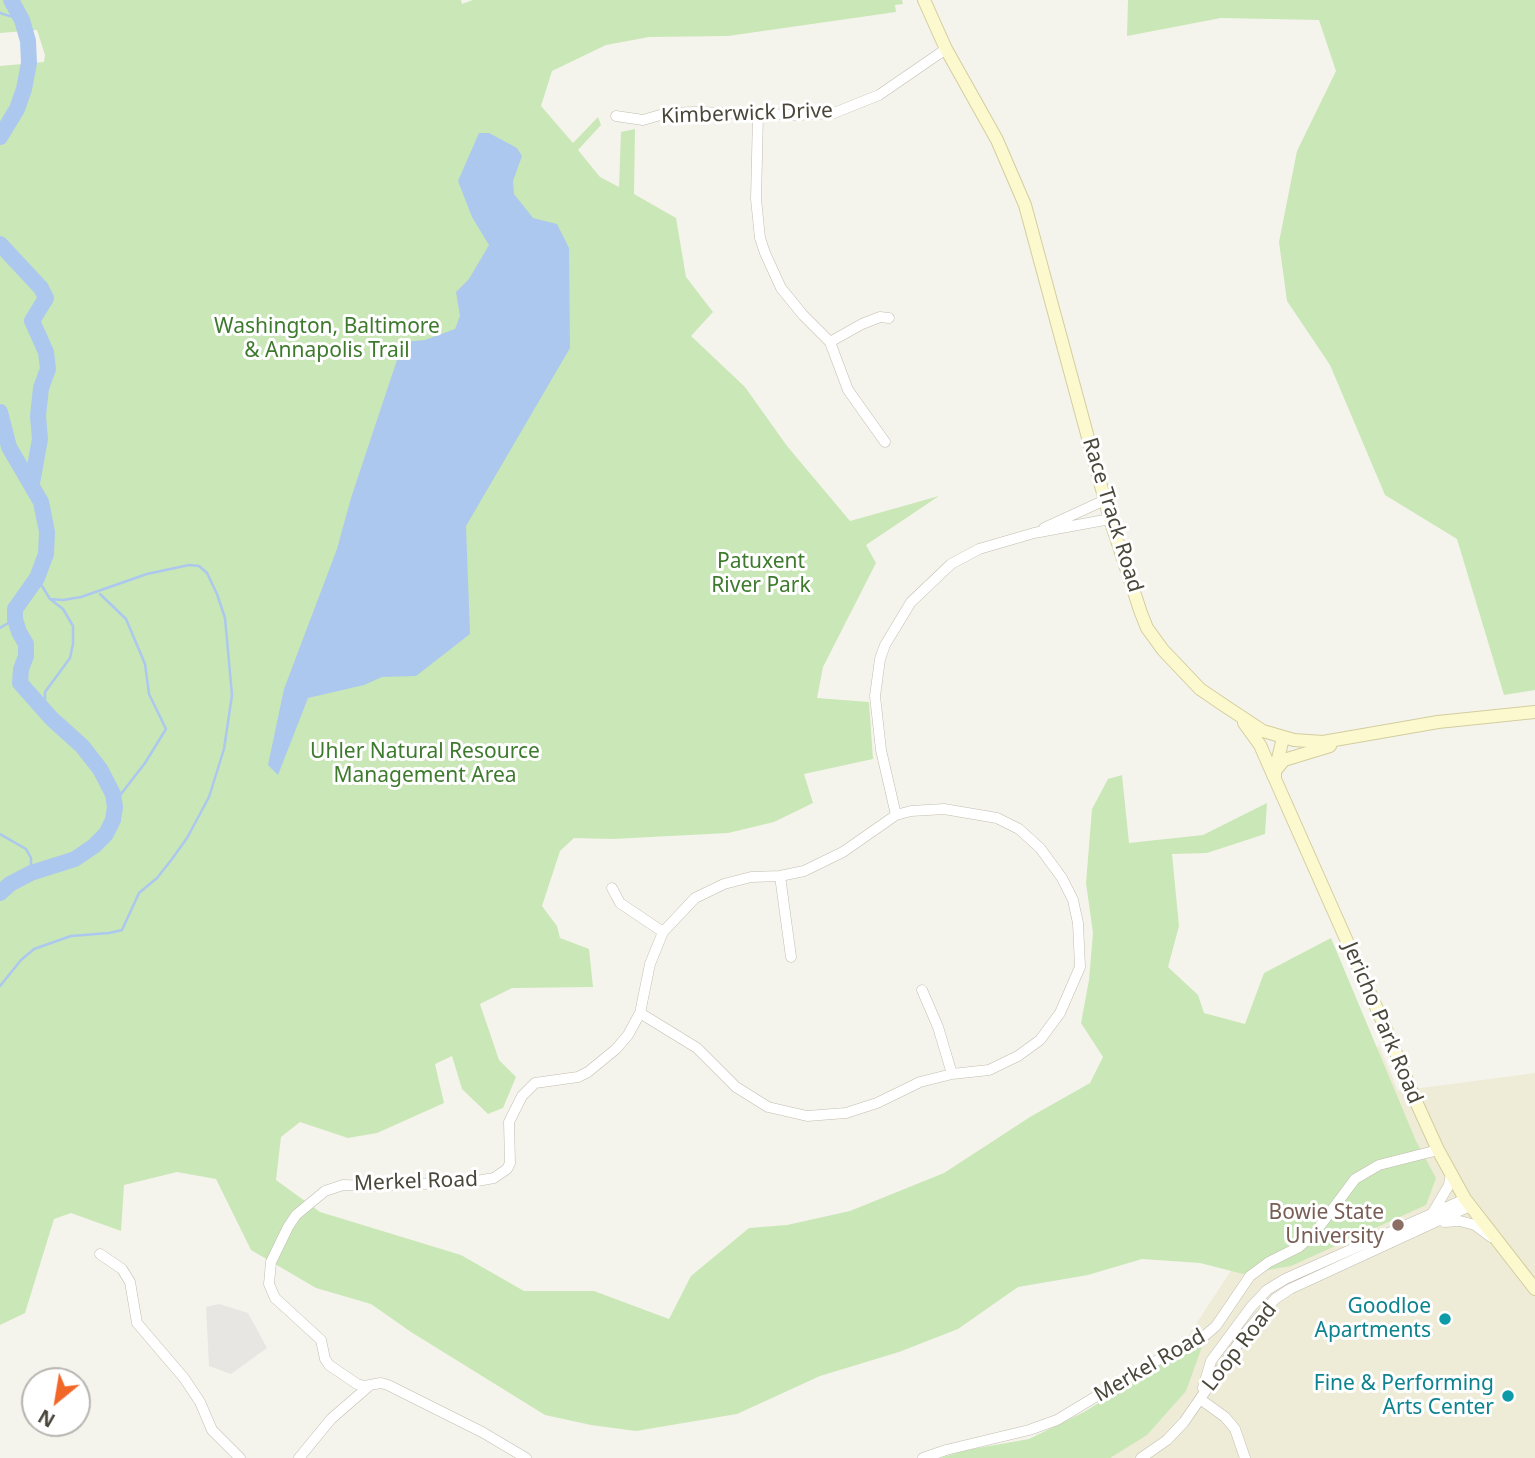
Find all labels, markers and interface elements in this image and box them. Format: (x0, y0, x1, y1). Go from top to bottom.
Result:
street label: Kimberwick Drive (661, 98, 833, 130)
park label: Washington, Baltimore & Annapolis Trail (214, 314, 440, 364)
street label: Race Track Road (1077, 435, 1147, 595)
park label: Patuxent River Park (711, 549, 811, 599)
park label: Uhler Natural Resource Management Area (310, 739, 540, 789)
street label: Jericho Park Road (1337, 938, 1427, 1108)
street label: Merkel Road (354, 1167, 478, 1197)
place label: Bowie State University (1269, 1200, 1384, 1250)
marker: Bowie State University (1390, 1217, 1406, 1233)
place label: Goodloe Apartments (1315, 1294, 1431, 1344)
street label: Loop Road (1198, 1298, 1282, 1396)
marker: Goodloe Apartments (1437, 1311, 1453, 1327)
street label: Merkel Road (1090, 1324, 1210, 1408)
north arrow (21, 1367, 91, 1437)
place label: Fine & Performing Arts Center (1314, 1371, 1494, 1421)
marker: Fine & Performing Arts Center (1500, 1388, 1516, 1404)
text: N (33, 1403, 60, 1434)

